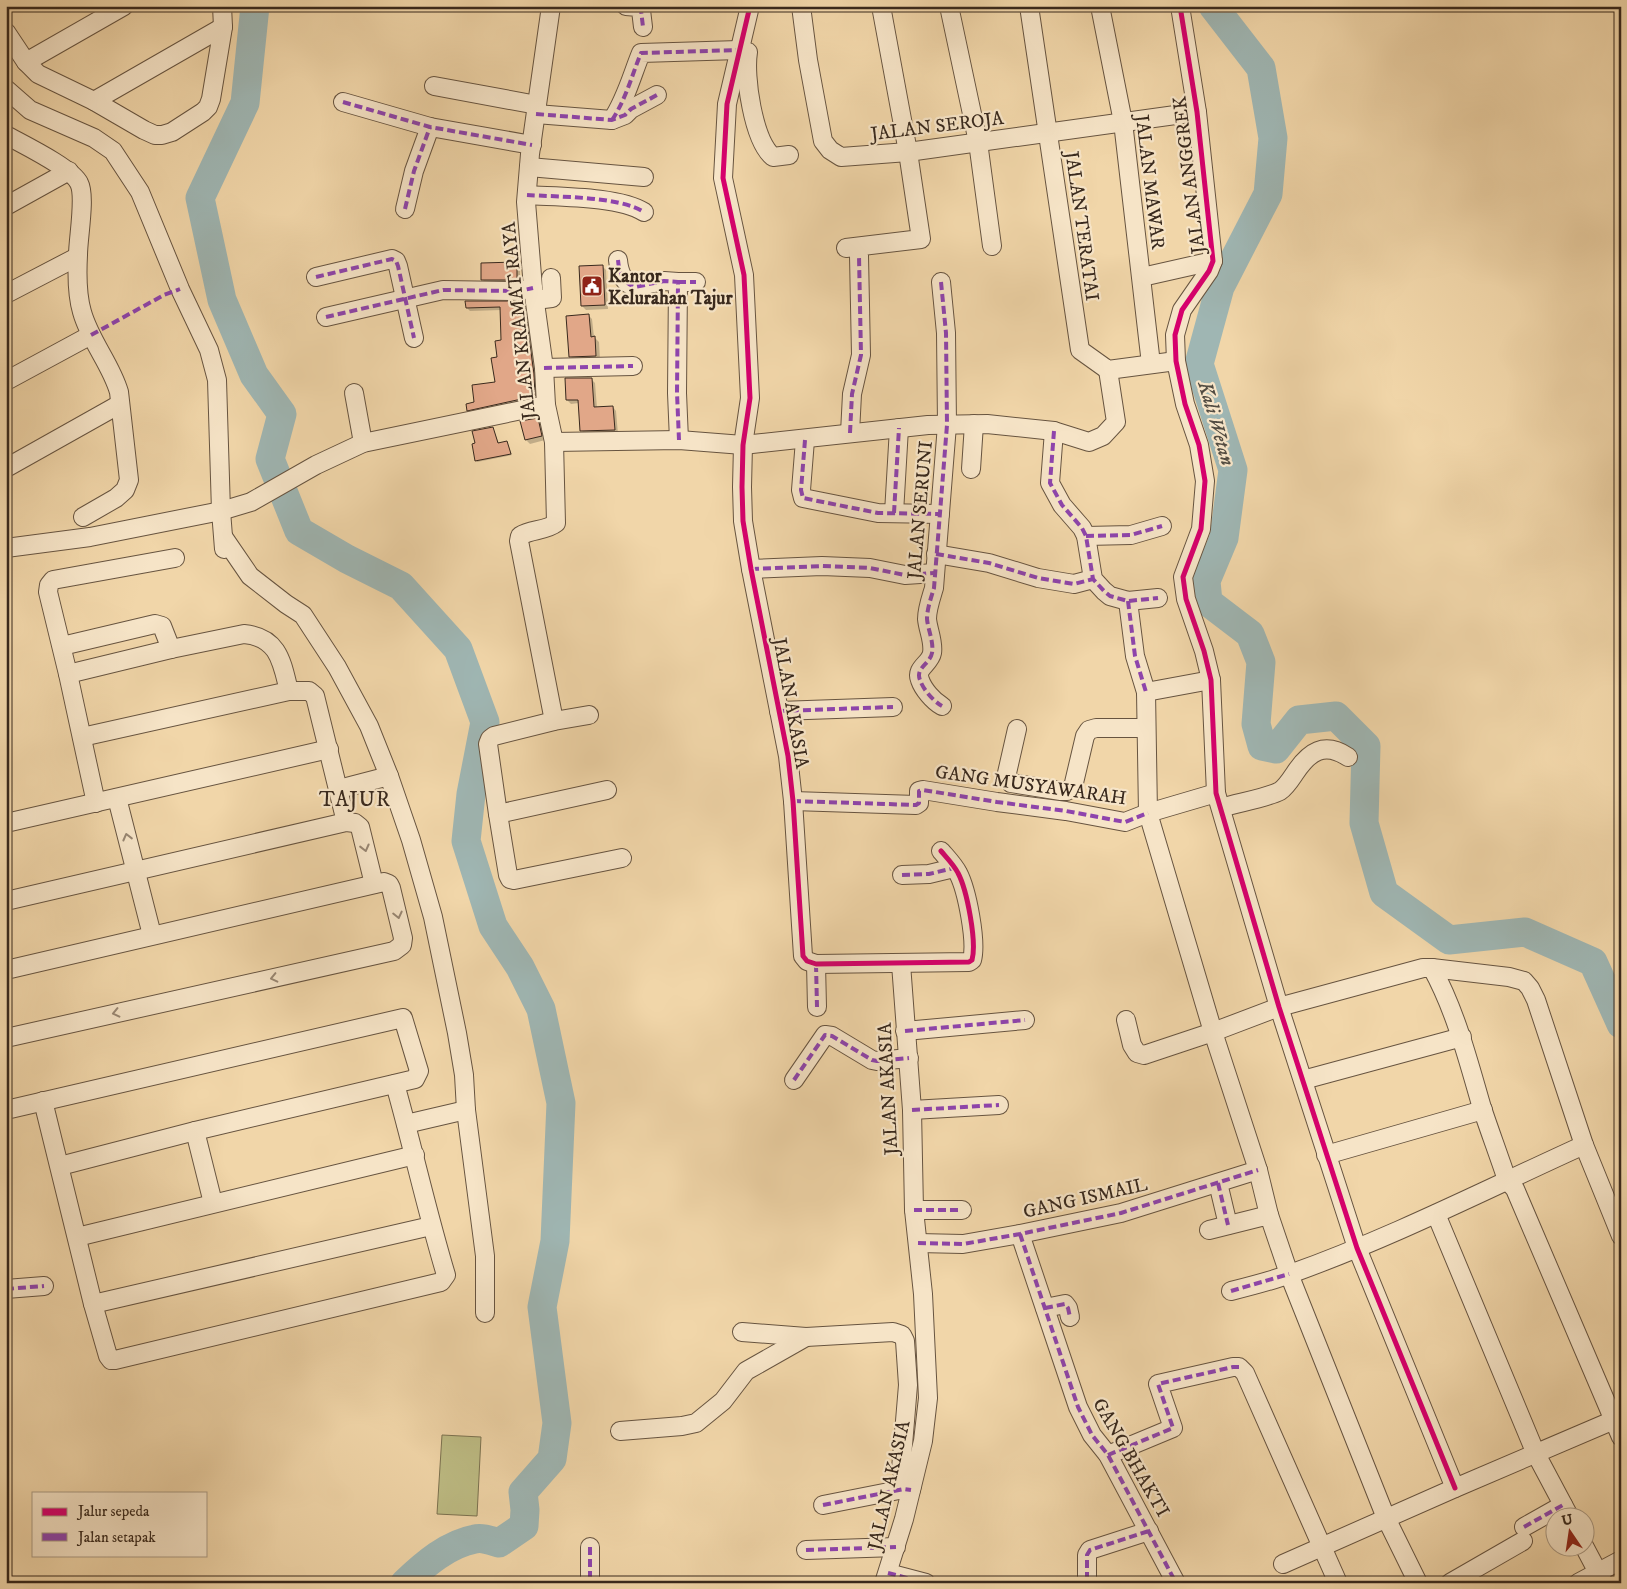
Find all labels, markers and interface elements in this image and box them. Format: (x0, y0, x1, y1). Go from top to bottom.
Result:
street label: JALAN ANGGREK (1168, 94, 1211, 257)
street label: JALAN SEROJA (867, 107, 1006, 146)
street label: JALAN MAWAR (1130, 111, 1169, 251)
street label: JALAN TERATAI (1059, 148, 1103, 303)
street label: JALAN KRAMAT RAYA (498, 220, 542, 423)
place label: Kantor Kelurahan Tajur (608, 265, 734, 311)
public building icon: Kantor Kelurahan Tajur (580, 274, 604, 298)
water label: Kali Wetan (1191, 377, 1240, 469)
street label: JALAN SERUNI (903, 440, 938, 582)
street label: JALAN AKASIA (767, 634, 814, 771)
street label: GANG MUSYAWARAH (934, 761, 1128, 810)
district label: TAJUR (319, 787, 391, 813)
one-way arrow (122, 833, 133, 842)
one-way arrow (359, 844, 370, 853)
one-way arrow (392, 911, 403, 920)
one-way arrow (270, 972, 279, 982)
one-way arrow (111, 1007, 120, 1018)
street label: JALAN AKASIA (873, 1021, 904, 1158)
street label: GANG ISMAIL (1021, 1173, 1150, 1224)
street label: GANG BHAKTI (1087, 1394, 1174, 1521)
street label: JALAN AKASIA (863, 1417, 916, 1554)
legend (32, 1492, 208, 1556)
text: Jalur sepeda (76, 1502, 150, 1521)
north arrow (1544, 1506, 1594, 1556)
text: U (1560, 1510, 1575, 1530)
text: Jalan setapak (76, 1528, 156, 1547)

